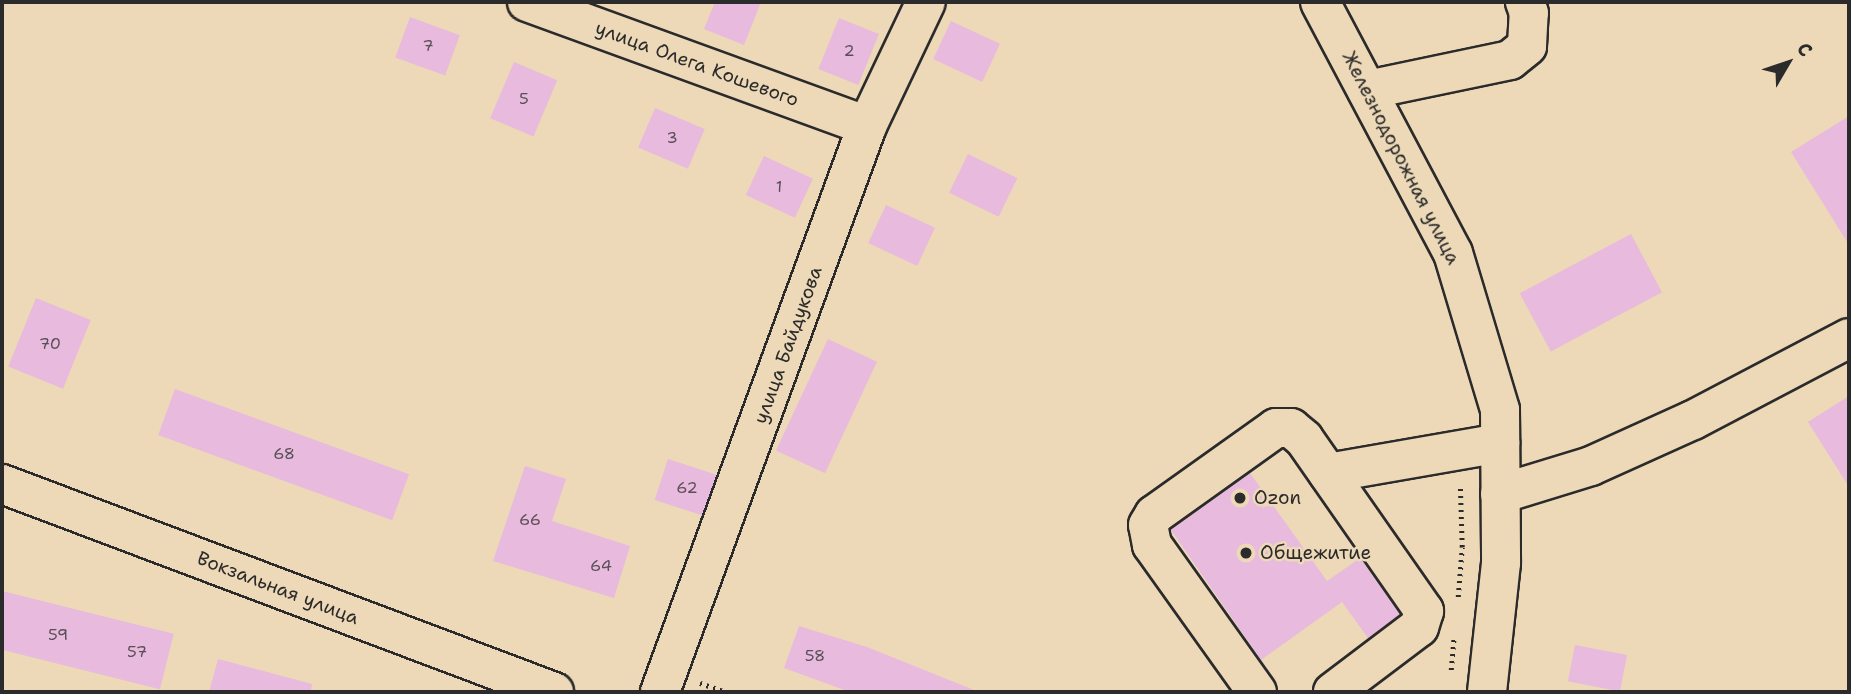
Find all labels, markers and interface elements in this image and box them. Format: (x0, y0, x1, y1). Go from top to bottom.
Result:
street label: улица Олега Кошевого (592, 17, 802, 111)
north arrow (1753, 28, 1823, 98)
house number: 7 (422, 36, 434, 56)
text: С (1791, 37, 1818, 62)
house number: 2 (843, 41, 855, 61)
street label: Железнодорожная улица (1337, 48, 1465, 268)
house number: 5 (519, 89, 529, 109)
house number: 3 (666, 128, 678, 148)
house number: 1 (776, 177, 782, 197)
street label: улица Байдукова (749, 263, 827, 427)
house number: 70 (39, 334, 61, 354)
house number: 68 (273, 444, 295, 464)
house number: 62 (676, 478, 698, 498)
place label: Ozon (1254, 487, 1301, 509)
marker: Ozon (1232, 490, 1248, 506)
house number: 66 (519, 510, 541, 530)
place label: Общежитие (1260, 542, 1371, 564)
marker: Общежитие (1238, 545, 1254, 561)
street label: Вокзальная улица (194, 547, 362, 629)
house number: 64 (590, 556, 612, 576)
house number: 59 (48, 625, 68, 645)
house number: 57 (127, 642, 147, 662)
house number: 58 (805, 646, 825, 666)

